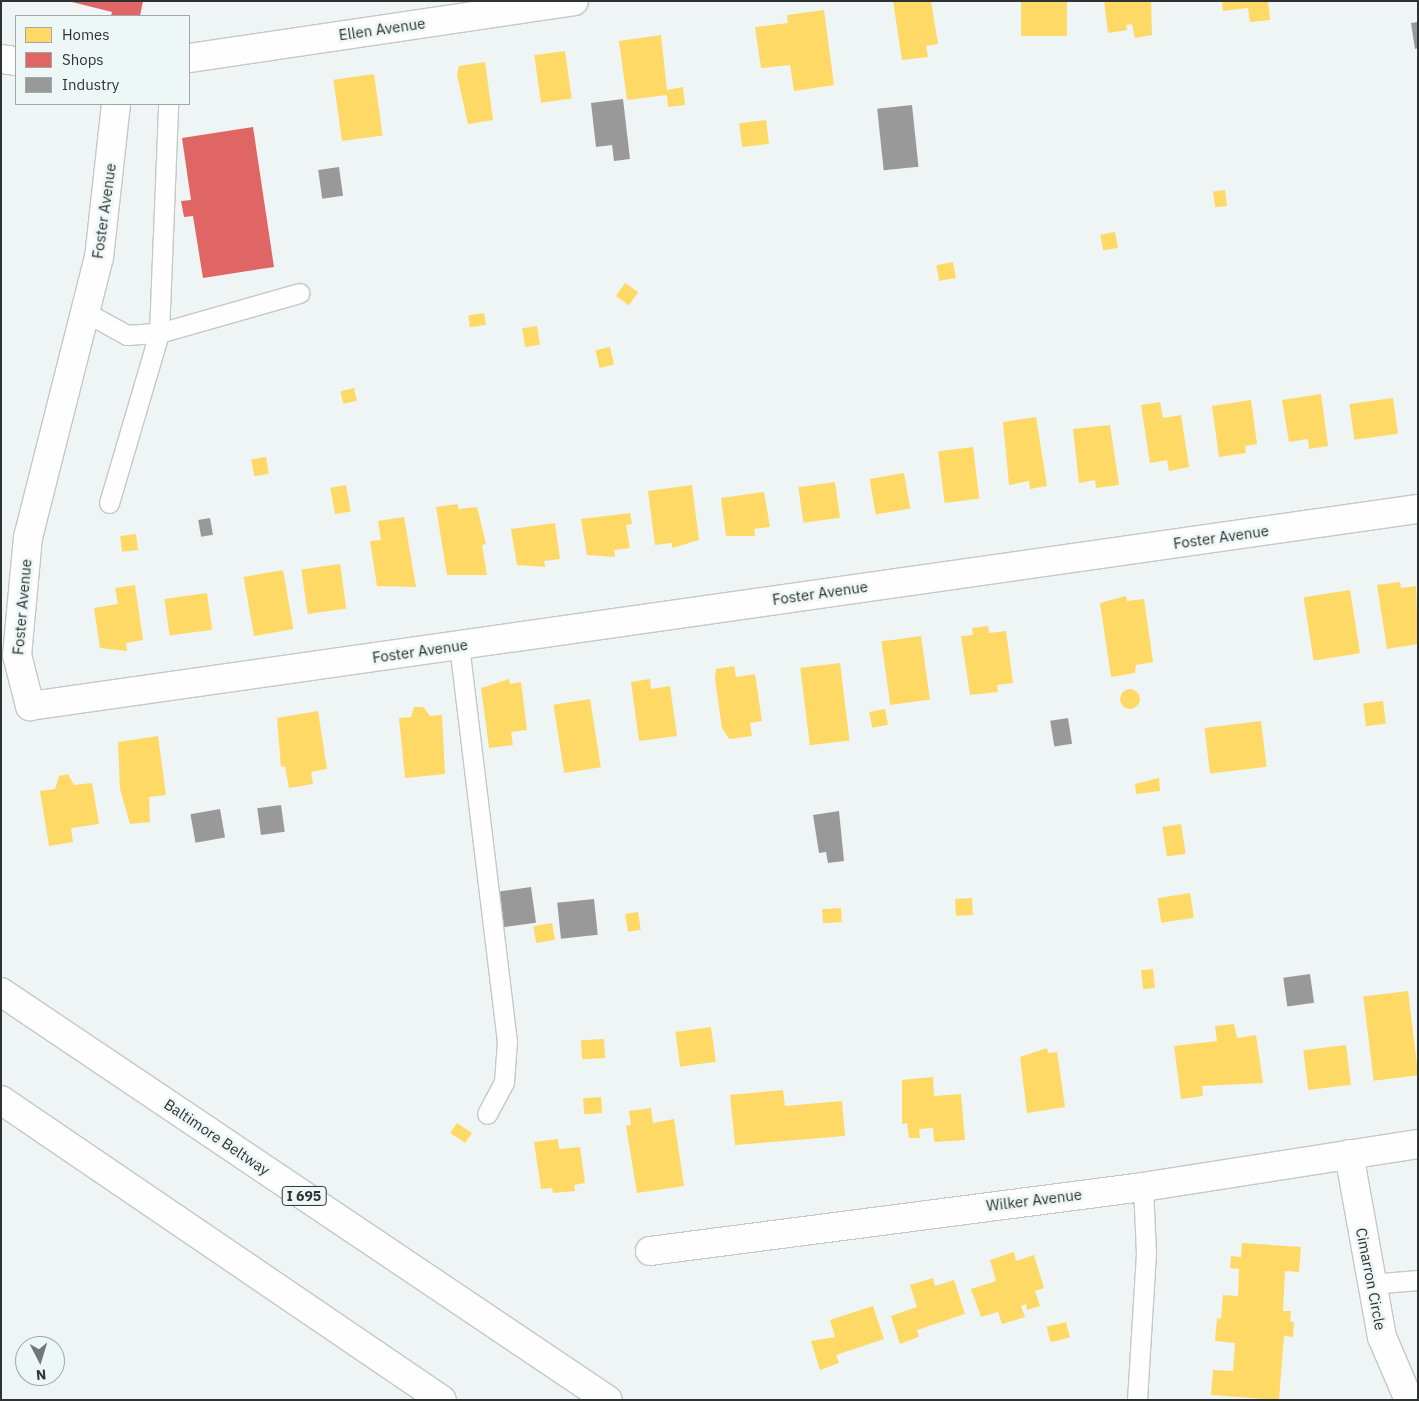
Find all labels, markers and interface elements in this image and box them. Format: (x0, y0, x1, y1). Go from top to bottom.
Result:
street label: Ellen Avenue (338, 14, 426, 44)
legend (15, 15, 190, 105)
text: Homes (62, 25, 110, 44)
text: Shops (62, 50, 104, 69)
text: Industry (62, 75, 119, 94)
street label: Foster Avenue (88, 162, 120, 260)
street label: Foster Avenue (1172, 521, 1270, 553)
street label: Foster Avenue (9, 558, 35, 656)
street label: Foster Avenue (771, 577, 869, 609)
street label: Foster Avenue (371, 635, 469, 667)
street label: Baltimore Beltway (161, 1095, 273, 1179)
road number: I 695 (282, 1184, 326, 1208)
street label: Wilker Avenue (985, 1185, 1083, 1215)
street label: Cimarron Circle (1352, 1226, 1390, 1332)
north arrow (15, 1336, 65, 1386)
text: N (35, 1366, 47, 1384)

